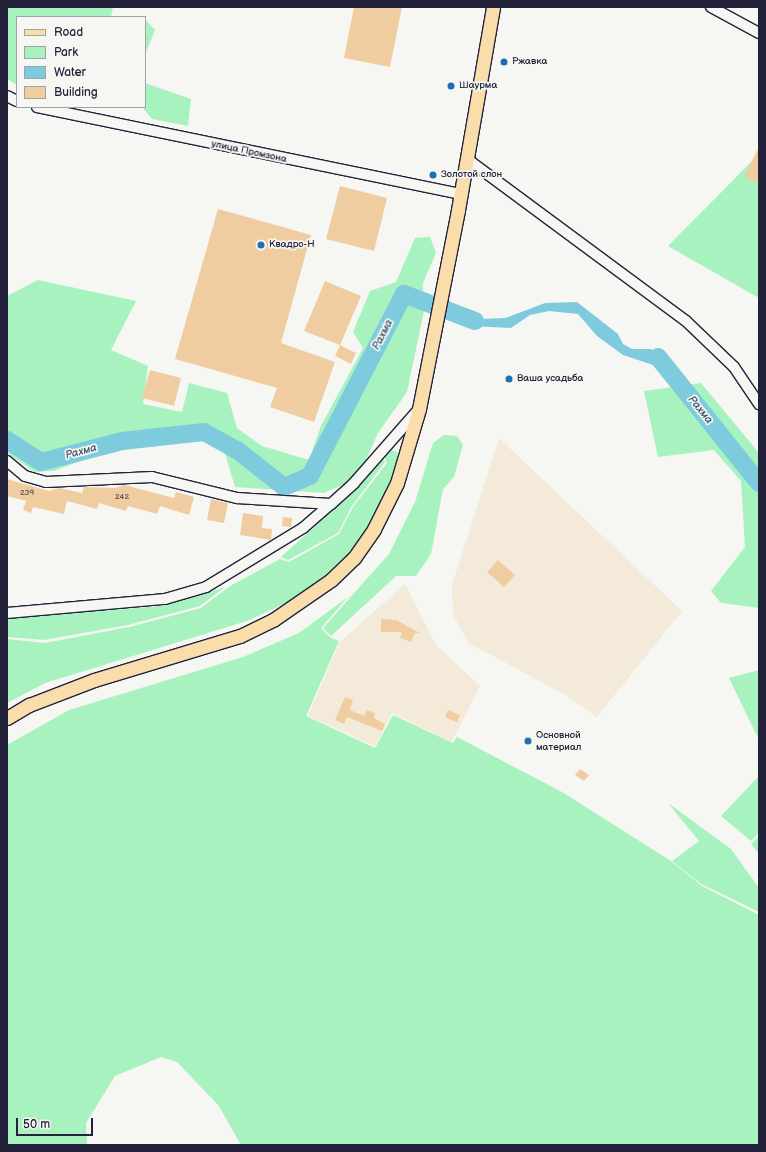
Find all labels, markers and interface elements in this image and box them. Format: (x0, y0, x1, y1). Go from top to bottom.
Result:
legend (16, 16, 146, 108)
text: Road (54, 25, 83, 40)
text: Park (54, 45, 78, 60)
place label: Ржавка (512, 56, 547, 68)
marker: Ржавка (499, 57, 509, 67)
text: Water (54, 65, 86, 80)
place label: Шаурма (459, 80, 497, 92)
marker: Шаурма (446, 81, 456, 91)
text: Building (54, 85, 98, 100)
street label: улица Промзона (210, 138, 288, 166)
place label: Золотой слон (441, 169, 502, 181)
marker: Золотой слон (428, 170, 438, 180)
place label: Квадро-Н (269, 239, 315, 251)
marker: Квадро-Н (256, 240, 266, 250)
water label: Рахма (370, 318, 396, 352)
place label: Ваша усадьба (517, 373, 583, 385)
marker: Ваша усадьба (504, 374, 514, 384)
water label: Рахма (685, 393, 715, 427)
water label: Рахма (64, 441, 98, 463)
house number: 239 (20, 488, 34, 498)
house number: 242 (115, 492, 129, 502)
place label: Основной материал (536, 729, 582, 752)
marker: Основной материал (523, 736, 533, 746)
scale bar (18, 1110, 95, 1136)
text: 50 m (23, 1117, 50, 1132)

